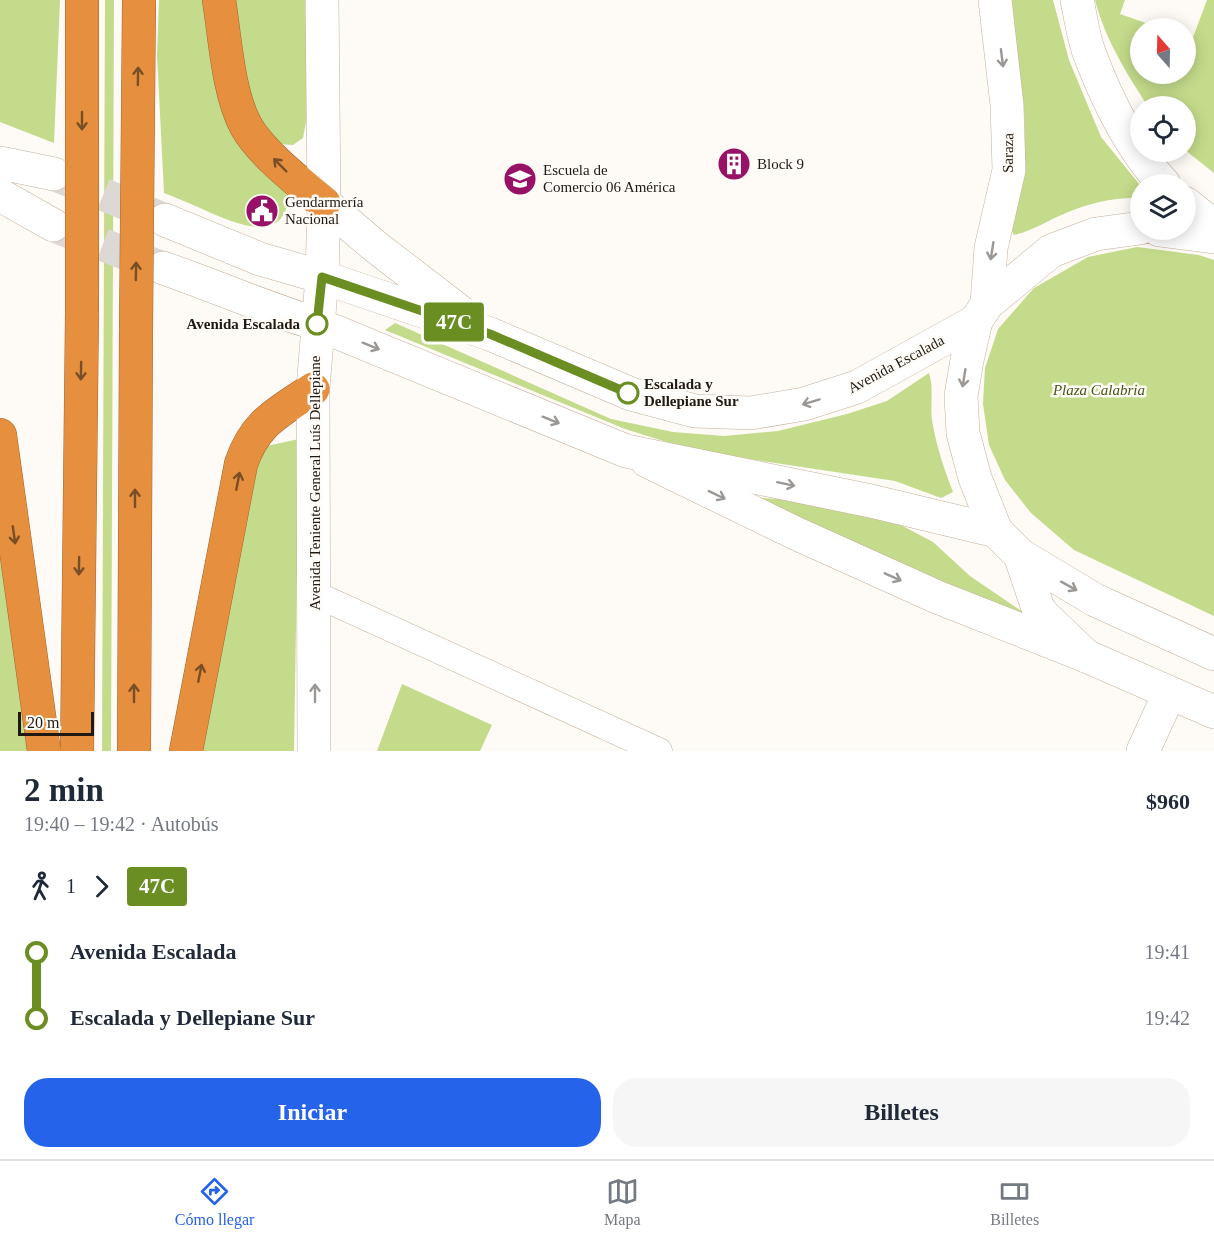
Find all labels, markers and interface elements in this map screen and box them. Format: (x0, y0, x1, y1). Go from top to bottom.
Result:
north arrow (1130, 18, 1196, 84)
map controls (1130, 18, 1196, 240)
one-way arrow (997, 48, 1008, 68)
one-way arrow (133, 66, 144, 86)
button: locate (1130, 96, 1196, 162)
one-way arrow (76, 111, 88, 131)
street label: Saraza (1000, 133, 1016, 173)
building icon: Block 9 (716, 146, 752, 182)
place label: Block 9 (757, 156, 804, 172)
one-way arrow (273, 157, 287, 172)
school or university icon: Escuela de Comercio 06 América (502, 161, 538, 197)
place label: Escuela de Comercio 06 América (543, 162, 676, 195)
button: layers (1130, 174, 1196, 240)
public building icon: Gendarmería Nacional (244, 193, 280, 229)
place label: Gendarmería Nacional (285, 194, 364, 227)
one-way arrow (986, 240, 997, 260)
one-way arrow (130, 261, 142, 281)
line badge: 47C (420, 302, 488, 342)
text: 47C (436, 310, 472, 334)
marker: Avenida Escalada (306, 313, 328, 335)
place label: Avenida Escalada (187, 316, 300, 332)
street label: Avenida Escalada (845, 332, 947, 396)
one-way arrow (361, 341, 380, 352)
street label: Avenida Teniente General Luís Dellepiane (307, 355, 323, 610)
one-way arrow (75, 360, 87, 380)
one-way arrow (959, 368, 970, 387)
place label: Escalada y Dellepiane Sur (644, 376, 739, 409)
marker: Escalada y Dellepiane Sur (617, 382, 639, 404)
park label: Plaza Calabria (1052, 382, 1145, 398)
one-way arrow (802, 397, 821, 408)
one-way arrow (542, 415, 560, 426)
one-way arrow (233, 472, 244, 492)
one-way arrow (776, 479, 796, 490)
one-way arrow (129, 488, 141, 508)
one-way arrow (707, 489, 725, 501)
one-way arrow (9, 524, 20, 544)
one-way arrow (73, 555, 85, 575)
one-way arrow (884, 572, 902, 583)
one-way arrow (1061, 580, 1078, 592)
one-way arrow (195, 663, 206, 683)
one-way arrow (128, 683, 140, 703)
one-way arrow (309, 683, 321, 703)
scale bar (18, 709, 94, 736)
text: 20 m (27, 714, 59, 731)
text: 2 min (24, 772, 104, 808)
text: $960 (1146, 789, 1190, 814)
text: 19:40 – 19:42 · Autobús (24, 813, 218, 835)
icon: walk (24, 870, 57, 903)
icon: forward (85, 870, 118, 903)
text: 47C (139, 874, 175, 898)
text: 1 (66, 875, 76, 897)
text: Avenida Escalada (70, 939, 236, 964)
text: 19:41 (1144, 941, 1190, 963)
text: Escalada y Dellepiane Sur (70, 1005, 315, 1030)
text: 19:42 (1144, 1007, 1190, 1029)
button: Iniciar (24, 1078, 601, 1147)
button: Billetes (613, 1078, 1190, 1147)
tab: Cómo llegar (175, 1175, 254, 1229)
tab: Mapa (604, 1175, 641, 1229)
tab: Billetes (990, 1175, 1039, 1229)

